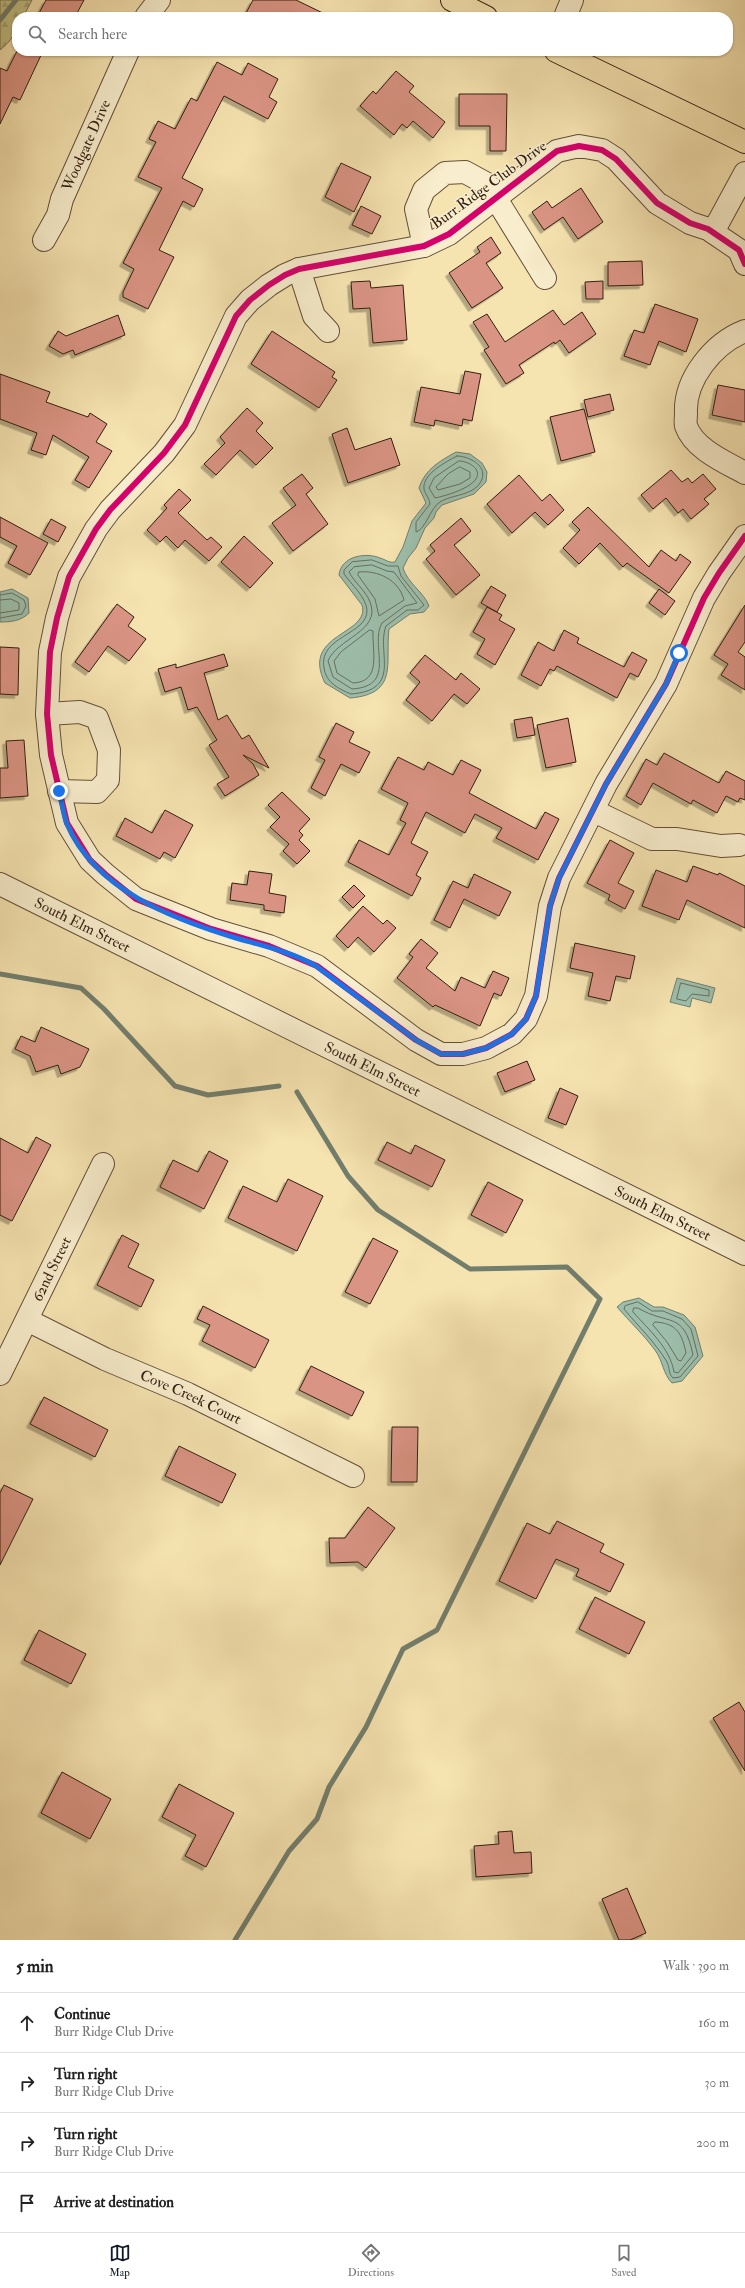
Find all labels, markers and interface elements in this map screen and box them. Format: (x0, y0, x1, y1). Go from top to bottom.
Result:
search box (12, 12, 733, 56)
icon: search (26, 23, 48, 45)
text: Search here (58, 25, 127, 44)
street label: Woodgate Drive (57, 97, 115, 195)
street label: Burr Ridge Club Drive (428, 137, 550, 233)
route start (670, 644, 688, 662)
route end (50, 782, 68, 800)
street label: South Elm Street (31, 893, 134, 957)
street label: South Elm Street (321, 1037, 424, 1101)
street label: South Elm Street (612, 1181, 714, 1245)
street label: 62nd Street (28, 1233, 75, 1304)
street label: Cove Creek Court (137, 1365, 245, 1429)
text: 5 min (16, 1956, 54, 1977)
text: Walk · 390 m (663, 1958, 729, 1974)
text: Continue (54, 2005, 110, 2024)
icon: ahead (16, 2012, 38, 2034)
text: 160 m (698, 2015, 729, 2031)
text: Burr Ridge Club Drive (54, 2024, 174, 2040)
text: Turn right (54, 2065, 117, 2084)
icon: right (16, 2072, 38, 2094)
text: 30 m (705, 2075, 729, 2091)
text: Burr Ridge Club Drive (54, 2084, 174, 2100)
text: Turn right (54, 2125, 117, 2144)
icon: right (16, 2132, 38, 2154)
text: 200 m (696, 2135, 729, 2151)
text: Burr Ridge Club Drive (54, 2144, 174, 2160)
icon: arrive (16, 2192, 38, 2214)
text: Arrive at destination (54, 2193, 174, 2212)
tab: Map (109, 2242, 131, 2279)
tab: Directions (348, 2242, 394, 2279)
tab: Saved (611, 2242, 636, 2279)

